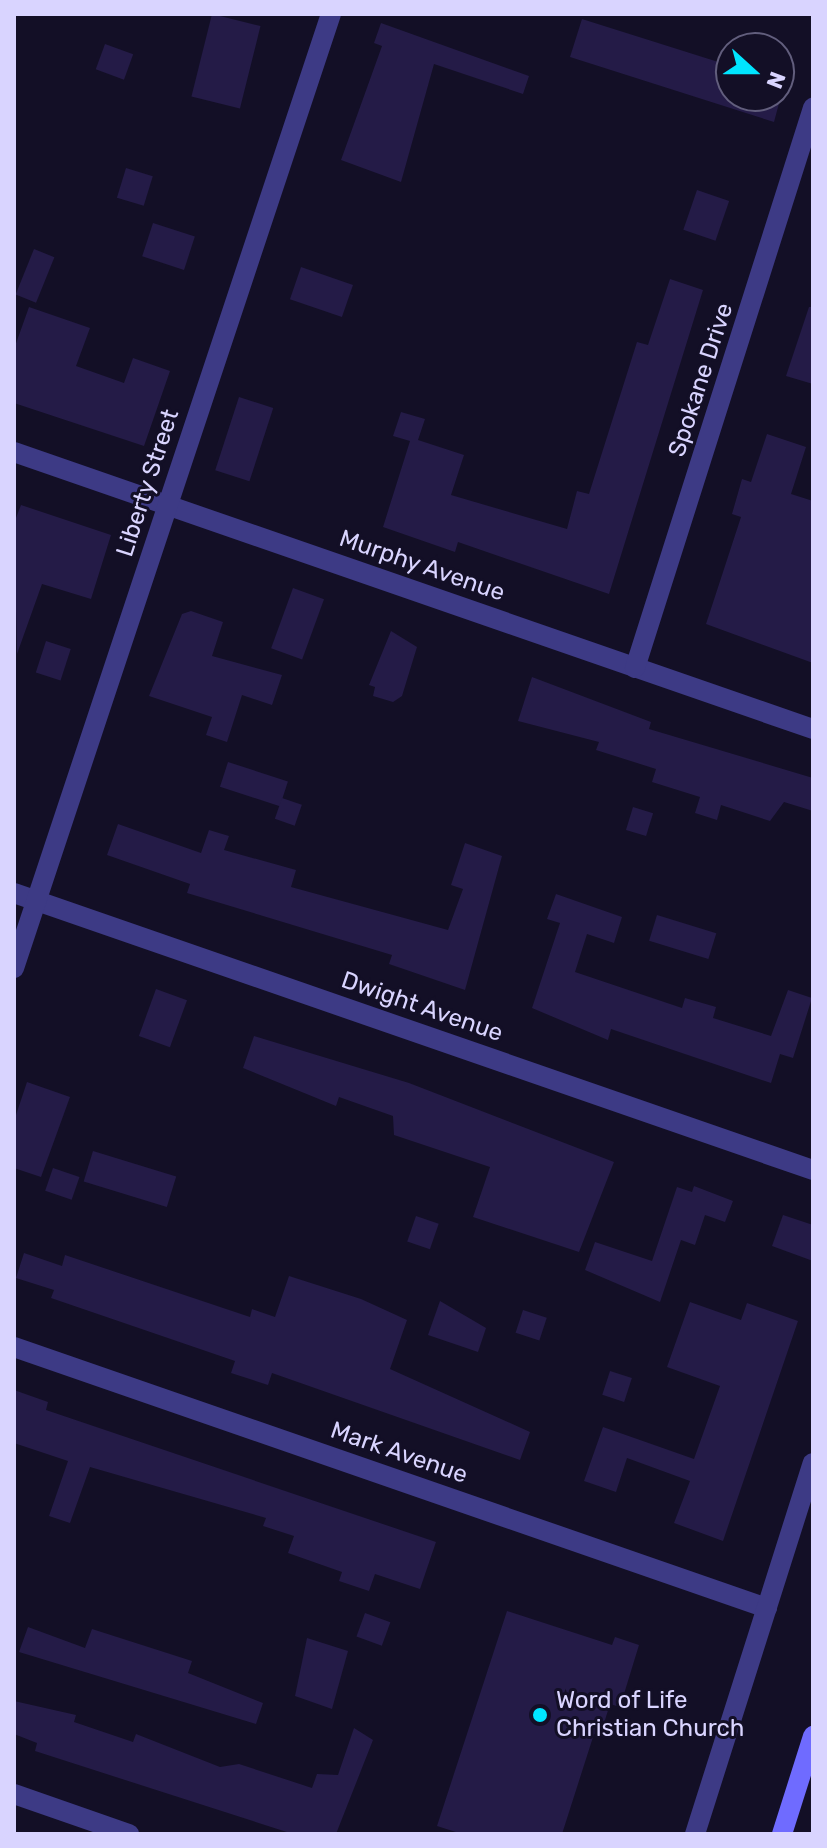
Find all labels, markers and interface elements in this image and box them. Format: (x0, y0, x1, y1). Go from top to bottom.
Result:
north arrow (715, 32, 795, 112)
text: N (761, 68, 791, 92)
street label: Spokane Drive (663, 299, 739, 461)
street label: Liberty Street (111, 405, 185, 561)
street label: Murphy Avenue (335, 524, 509, 608)
street label: Dwight Avenue (337, 966, 507, 1048)
street label: Mark Avenue (326, 1416, 472, 1490)
place label: Word of Life Christian Church (556, 1687, 744, 1743)
marker: Word of Life Christian Church (531, 1706, 549, 1724)

